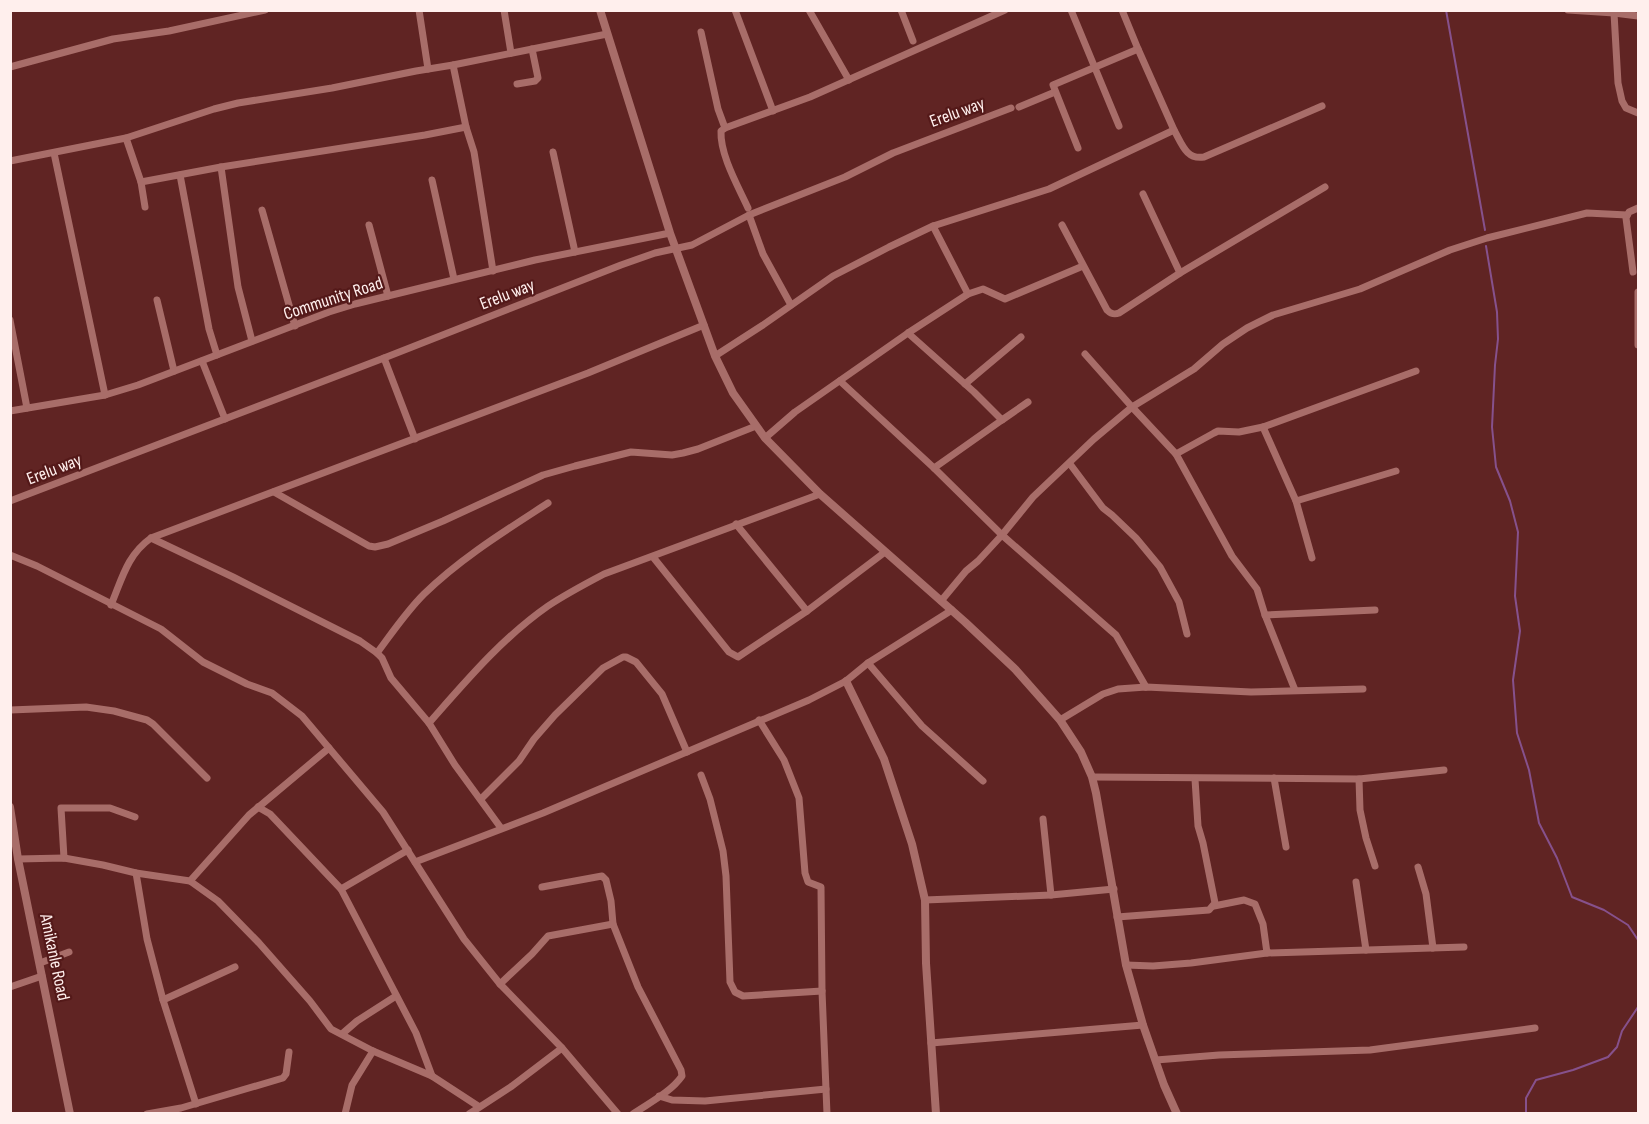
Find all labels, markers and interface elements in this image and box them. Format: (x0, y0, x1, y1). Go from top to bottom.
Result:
street label: Erelu way (927, 93, 988, 132)
street label: Community Road (281, 273, 385, 324)
street label: Erelu way (477, 274, 538, 314)
street label: Erelu way (24, 449, 85, 489)
street label: Amikanle Road (35, 911, 74, 1002)

